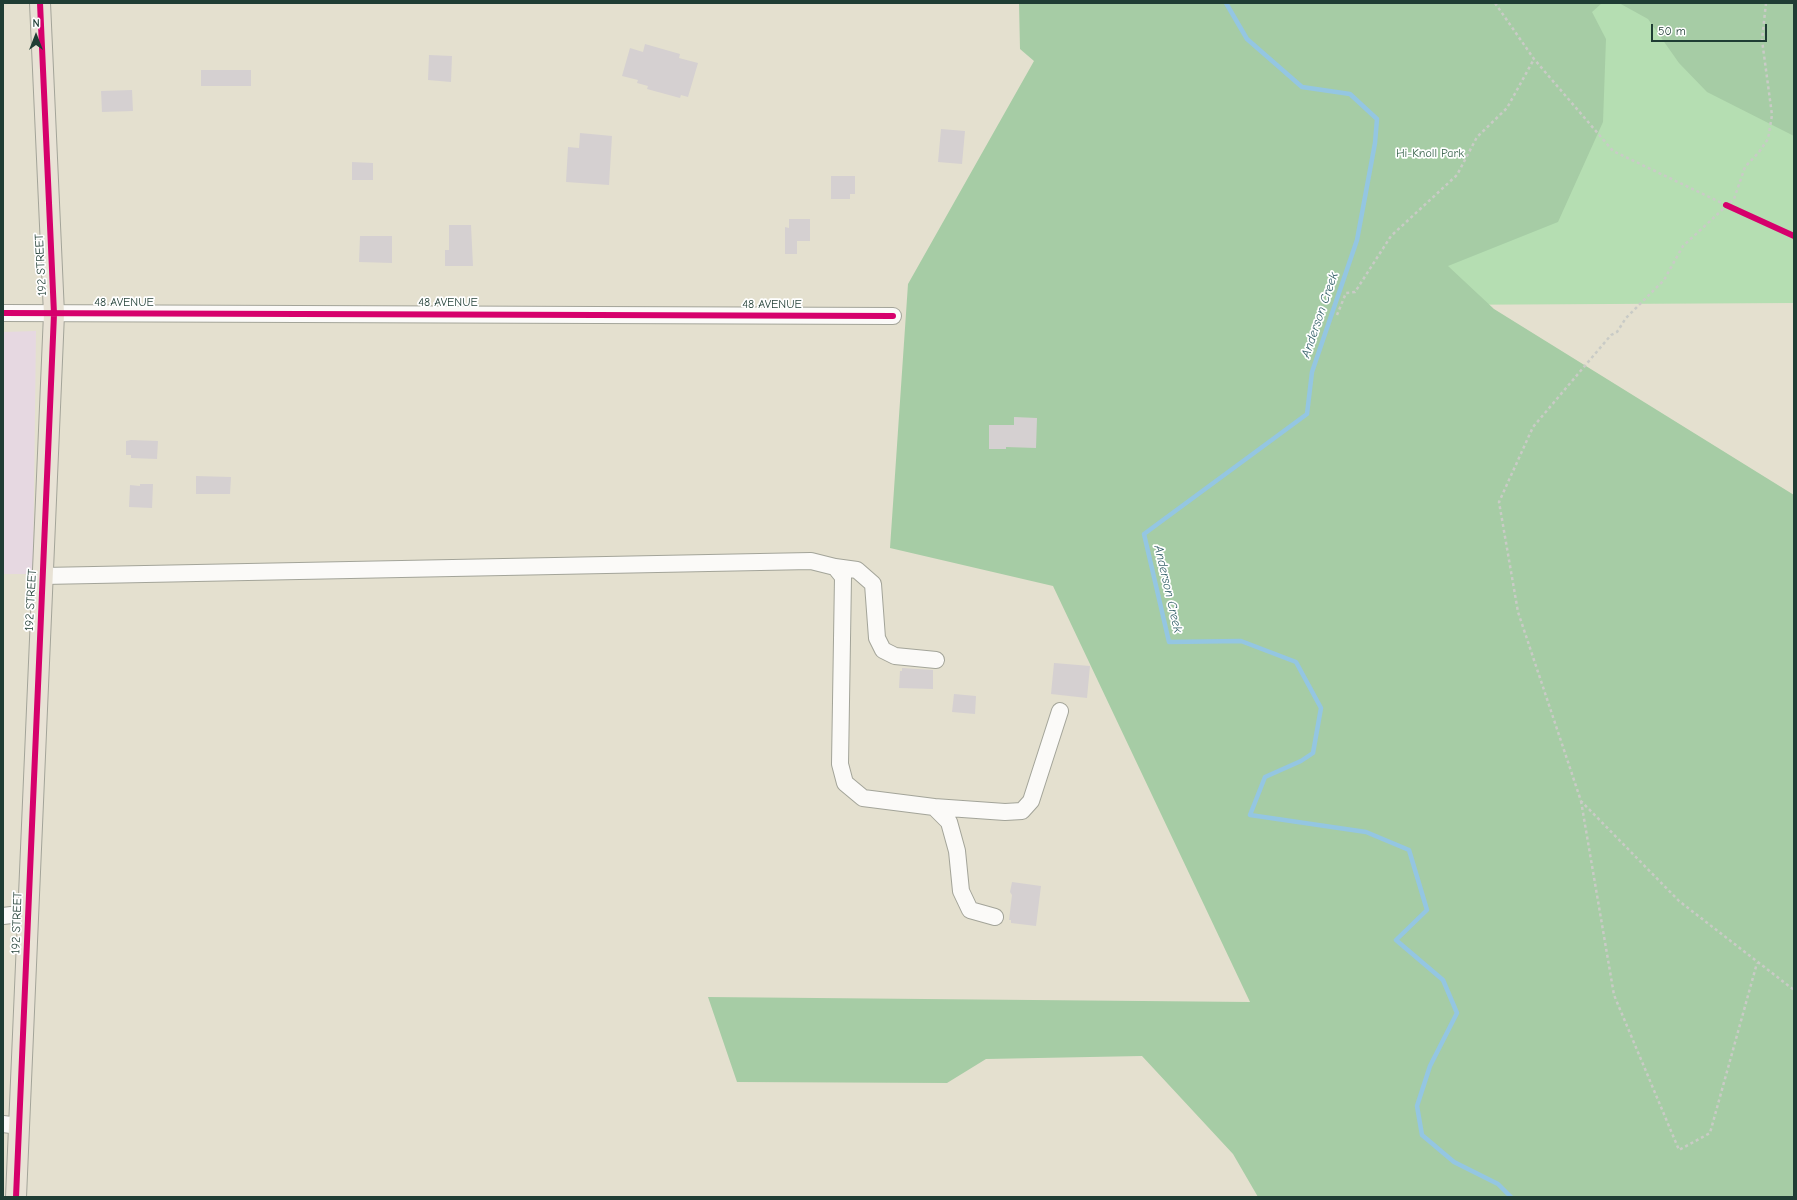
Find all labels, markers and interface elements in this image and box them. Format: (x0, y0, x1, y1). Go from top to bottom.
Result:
north arrow (16, 16, 56, 56)
scale bar (1653, 16, 1769, 42)
text: N (32, 17, 40, 30)
text: 50 m (1658, 24, 1686, 38)
park label: Hi-Knoll Park (1396, 147, 1464, 161)
street label: 192 STREET (32, 234, 50, 296)
water label: Anderson Creek (1298, 270, 1342, 360)
street label: 48 AVENUE (94, 296, 154, 310)
street label: 48 AVENUE (418, 296, 478, 310)
street label: 48 AVENUE (742, 298, 802, 312)
water label: Anderson Creek (1150, 544, 1186, 634)
street label: 192 STREET (22, 569, 40, 631)
street label: 192 STREET (9, 892, 25, 954)

